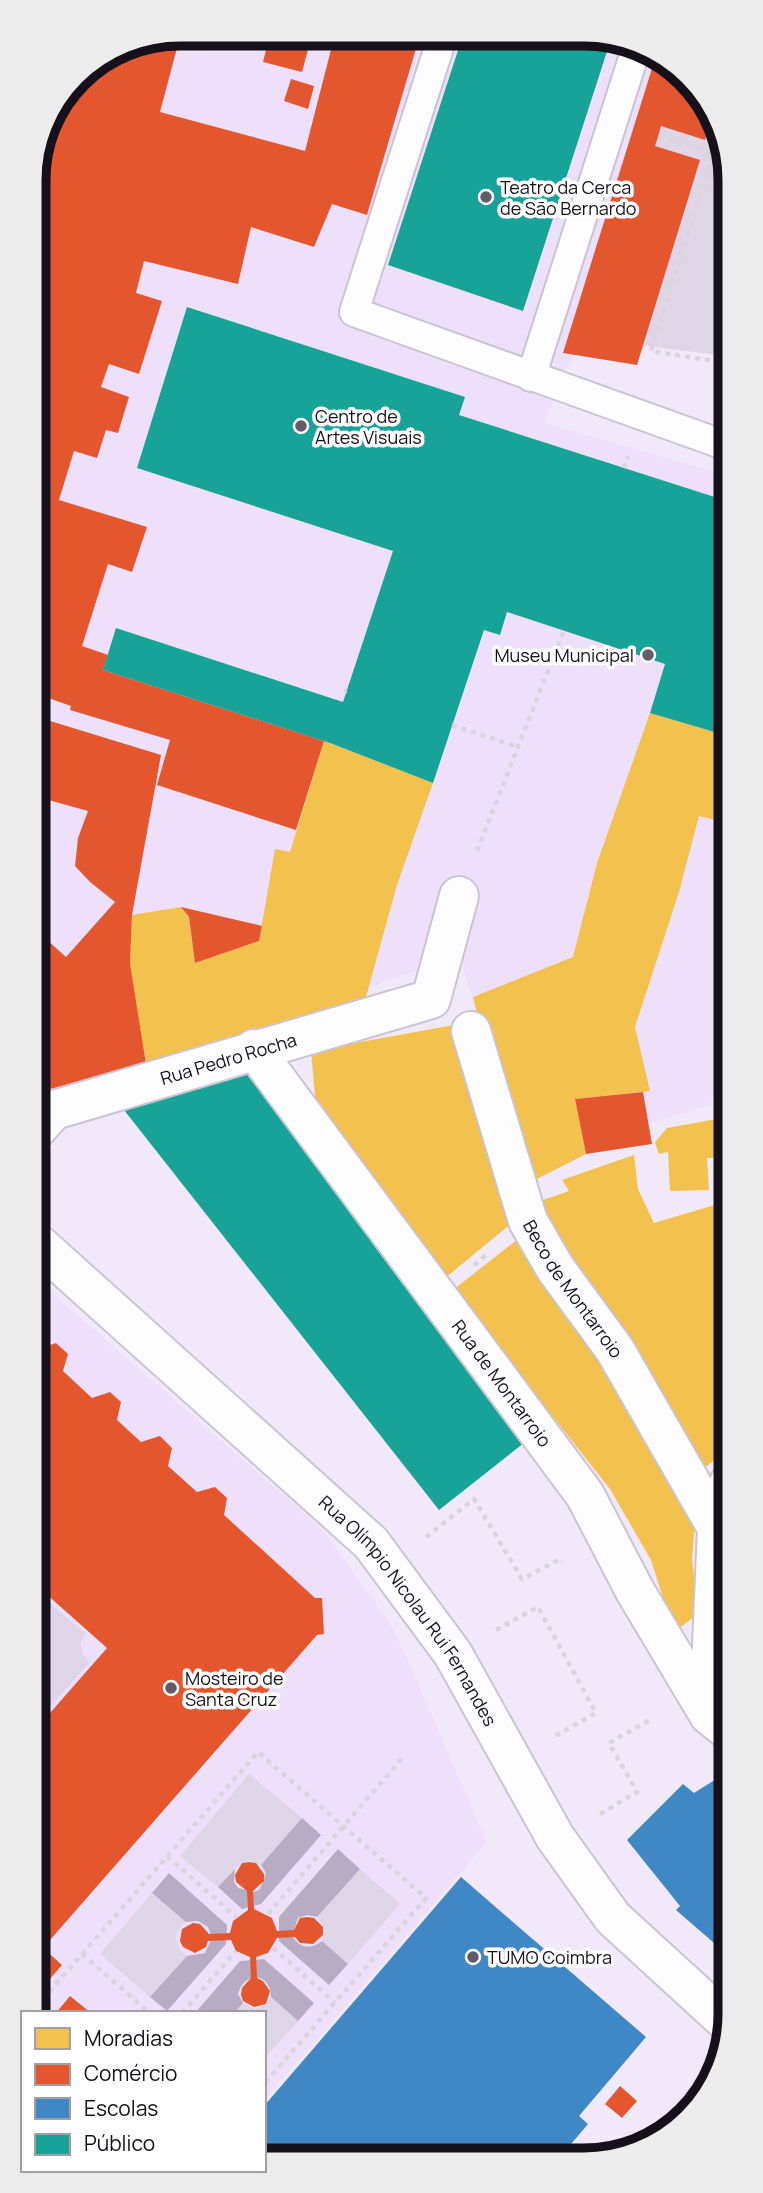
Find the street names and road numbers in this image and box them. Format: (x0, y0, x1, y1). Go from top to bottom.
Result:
street label: Rua Pedro Rocha (157, 1027, 299, 1090)
street label: Beco de Montarroio (518, 1215, 629, 1362)
street label: Rua de Montarroio (447, 1315, 557, 1451)
street label: Rua Olímpio Nicolau Rui Fernandes (314, 1490, 503, 1730)

